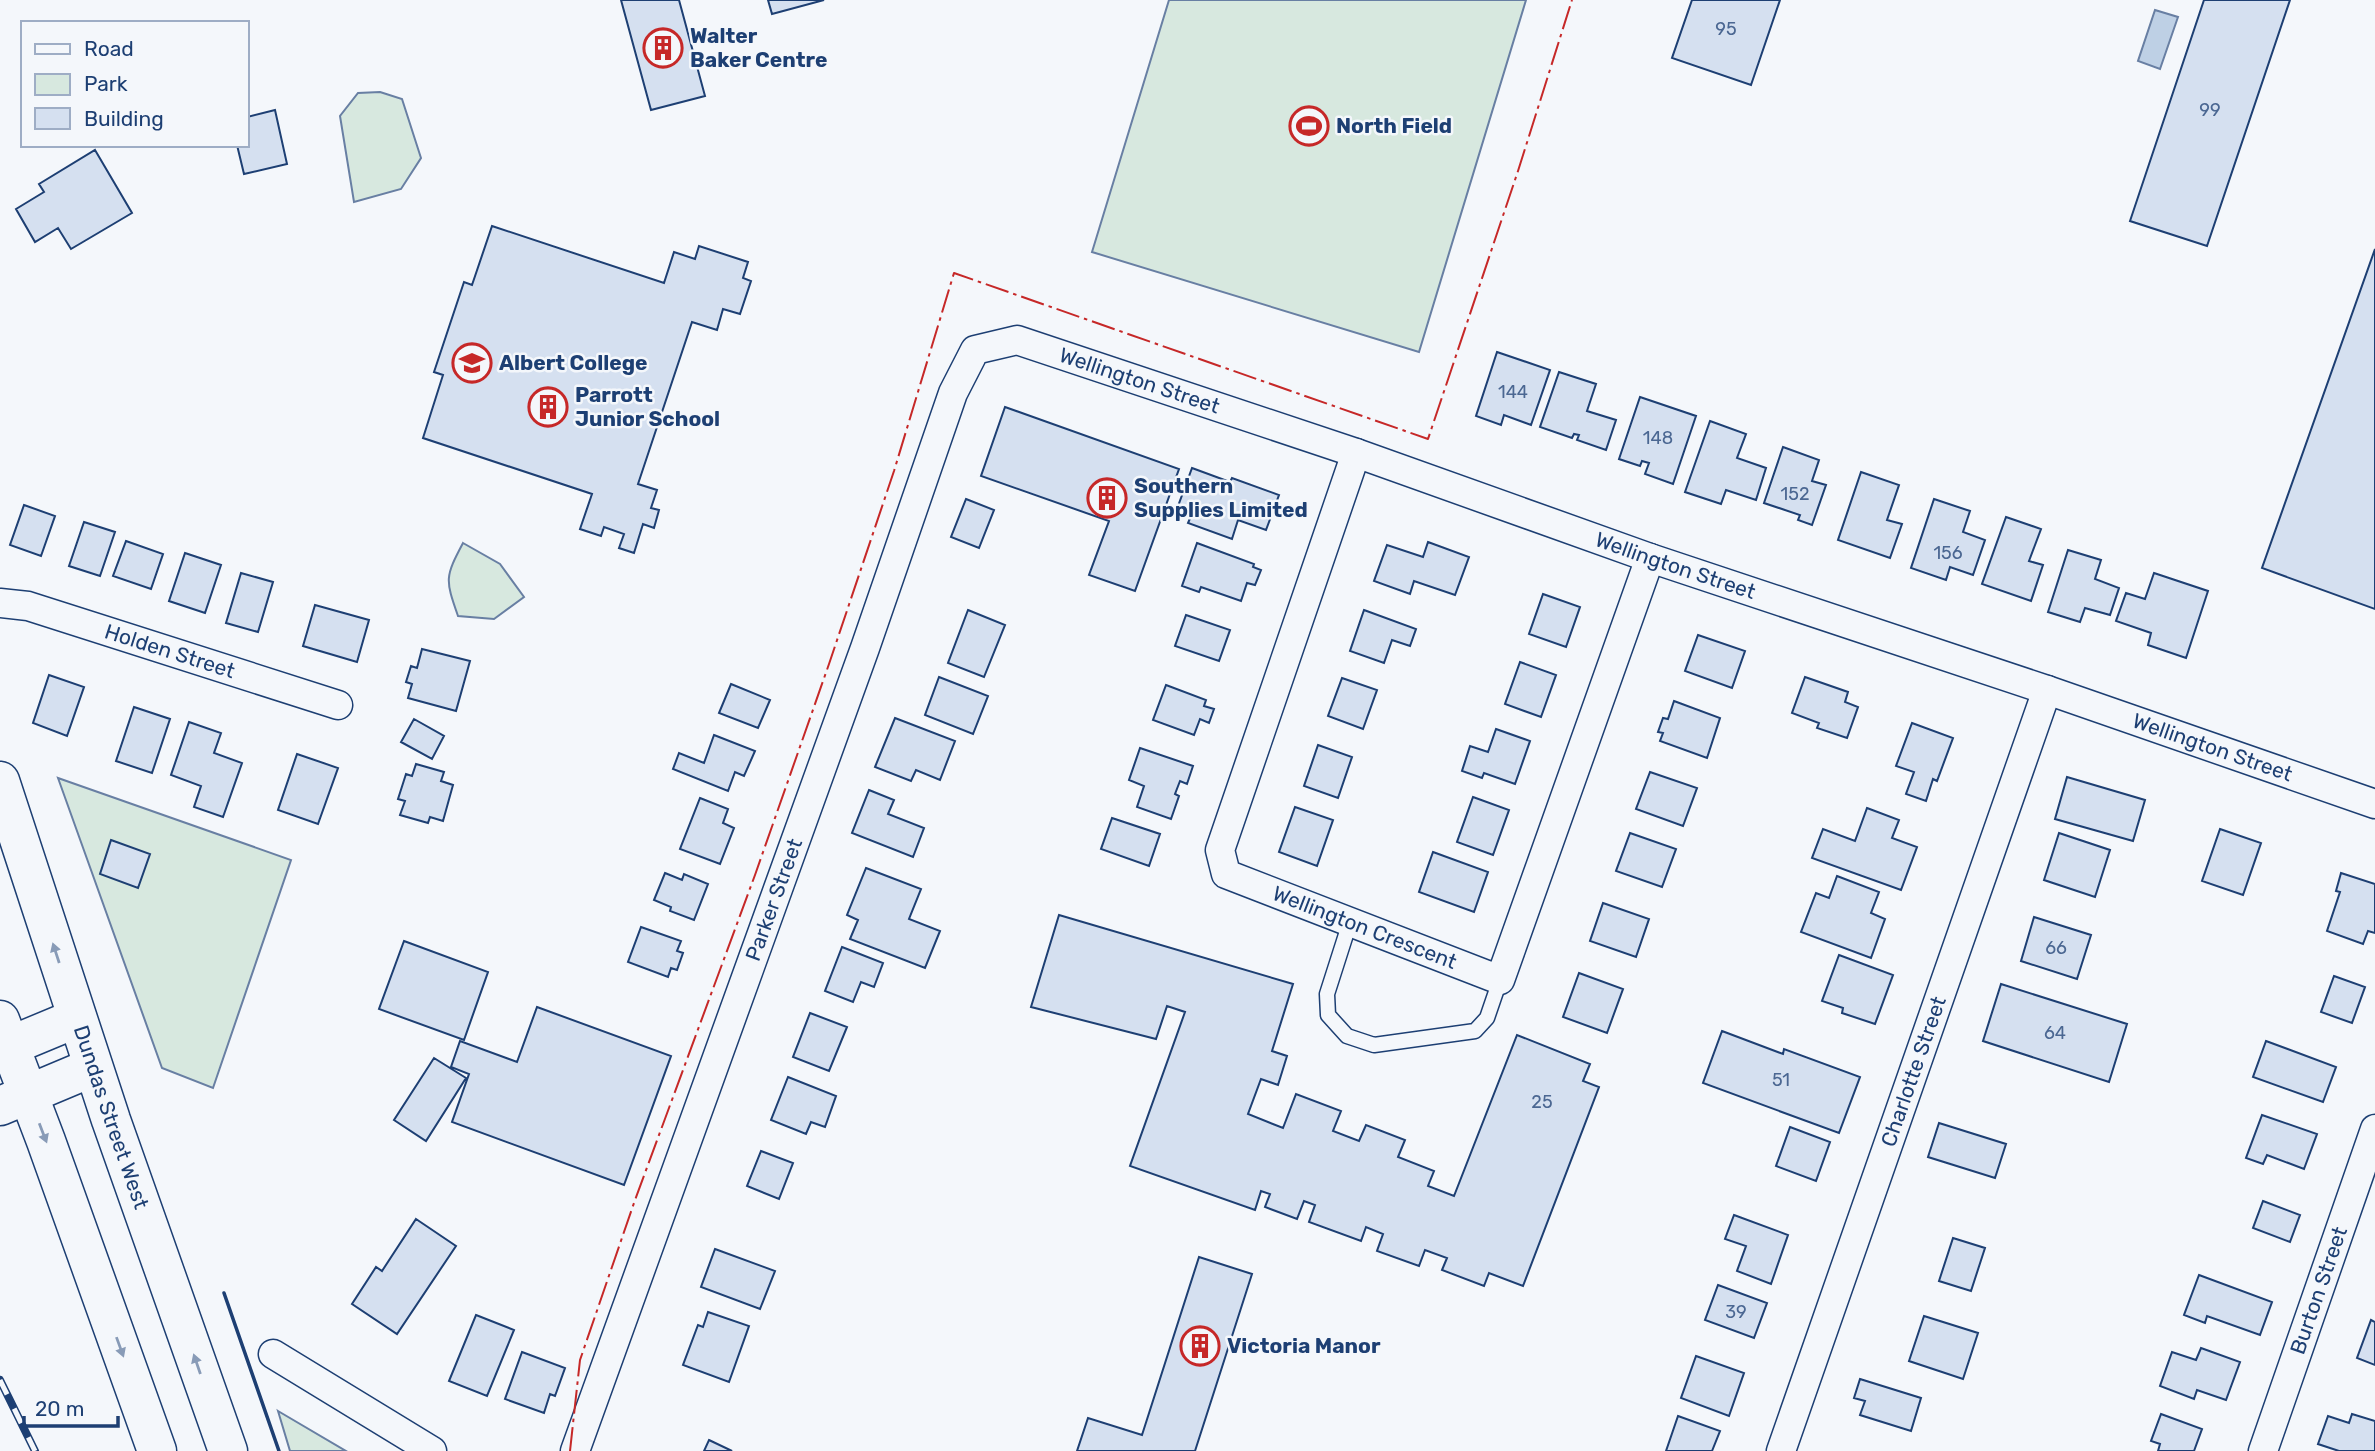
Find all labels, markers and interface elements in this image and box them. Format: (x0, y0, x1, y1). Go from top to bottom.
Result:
house number: 95 (1715, 18, 1737, 40)
legend (21, 21, 248, 147)
place label: Walter Baker Centre (690, 23, 827, 72)
building icon: Walter Baker Centre (642, 27, 684, 69)
text: Road (84, 36, 134, 61)
text: Park (84, 71, 128, 96)
house number: 99 (2199, 99, 2221, 121)
sports icon: North Field (1288, 105, 1330, 147)
text: Building (84, 106, 164, 131)
place label: North Field (1336, 113, 1452, 138)
school or university icon: Albert College (451, 342, 493, 384)
street label: Wellington Street (1056, 342, 1223, 419)
place label: Albert College (499, 350, 647, 375)
house number: 144 (1498, 381, 1528, 403)
place label: Parrott Junior School (575, 382, 720, 431)
building icon: Parrott Junior School (527, 386, 569, 428)
house number: 148 (1643, 427, 1673, 449)
place label: Southern Supplies Limited (1134, 473, 1308, 522)
building icon: Southern Supplies Limited (1086, 477, 1128, 519)
house number: 152 (1781, 483, 1809, 505)
street label: Wellington Street (1592, 526, 1759, 604)
house number: 156 (1933, 542, 1963, 564)
street label: Holden Street (102, 618, 238, 683)
street label: Wellington Street (2129, 708, 2296, 786)
street label: Parker Street (740, 835, 807, 964)
street label: Wellington Crescent (1269, 880, 1460, 974)
house number: 66 (2045, 937, 2067, 959)
one-way arrow (50, 942, 61, 963)
street label: Charlotte Street (1875, 993, 1951, 1150)
street label: Dundas Street West (69, 1022, 154, 1212)
house number: 64 (2044, 1022, 2066, 1044)
house number: 51 (1772, 1069, 1790, 1091)
house number: 25 (1531, 1091, 1553, 1113)
one-way arrow (37, 1122, 48, 1143)
street label: Burton Street (2285, 1223, 2352, 1357)
house number: 39 (1725, 1301, 1747, 1323)
building icon: Victoria Manor (1179, 1325, 1221, 1367)
place label: Victoria Manor (1227, 1333, 1381, 1358)
one-way arrow (114, 1337, 125, 1358)
one-way arrow (191, 1353, 202, 1374)
scale bar (24, 1384, 119, 1428)
text: 20 m (35, 1396, 84, 1421)

